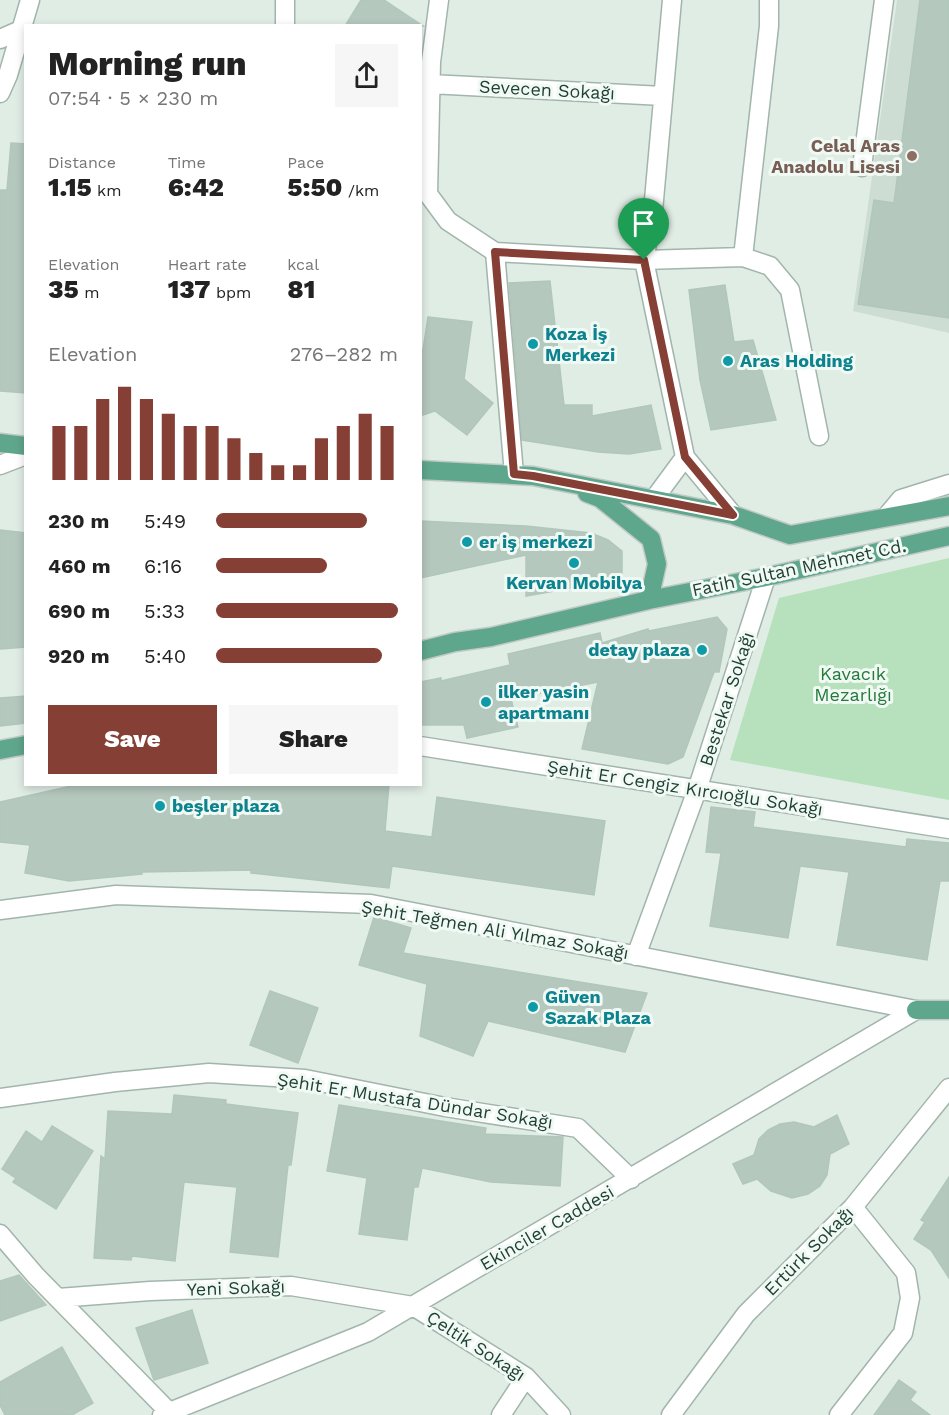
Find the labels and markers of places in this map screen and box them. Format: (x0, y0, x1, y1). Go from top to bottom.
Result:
place label: Celal Aras Anadolu Lisesi (771, 135, 900, 177)
marker: Celal Aras Anadolu Lisesi (905, 149, 919, 163)
pin (618, 198, 669, 260)
place label: Koza İş Merkezi (545, 323, 615, 365)
marker: Koza İş Merkezi (526, 337, 540, 351)
place label: Aras Holding (740, 350, 854, 371)
marker: Aras Holding (721, 354, 735, 368)
place label: er iş merkezi (479, 531, 593, 552)
marker: er iş merkezi (460, 535, 474, 549)
marker: Kervan Mobilya (567, 556, 581, 570)
place label: Kervan Mobilya (506, 572, 643, 593)
place label: detay plaza (588, 639, 691, 660)
marker: detay plaza (695, 643, 709, 657)
place label: ilker yasin apartmanı (498, 681, 589, 723)
marker: ilker yasin apartmanı (479, 695, 493, 709)
place label: beşler plaza (172, 795, 280, 816)
marker: beşler plaza (153, 799, 167, 813)
place label: Güven Sazak Plaza (545, 986, 652, 1028)
marker: Güven Sazak Plaza (526, 1000, 540, 1014)

